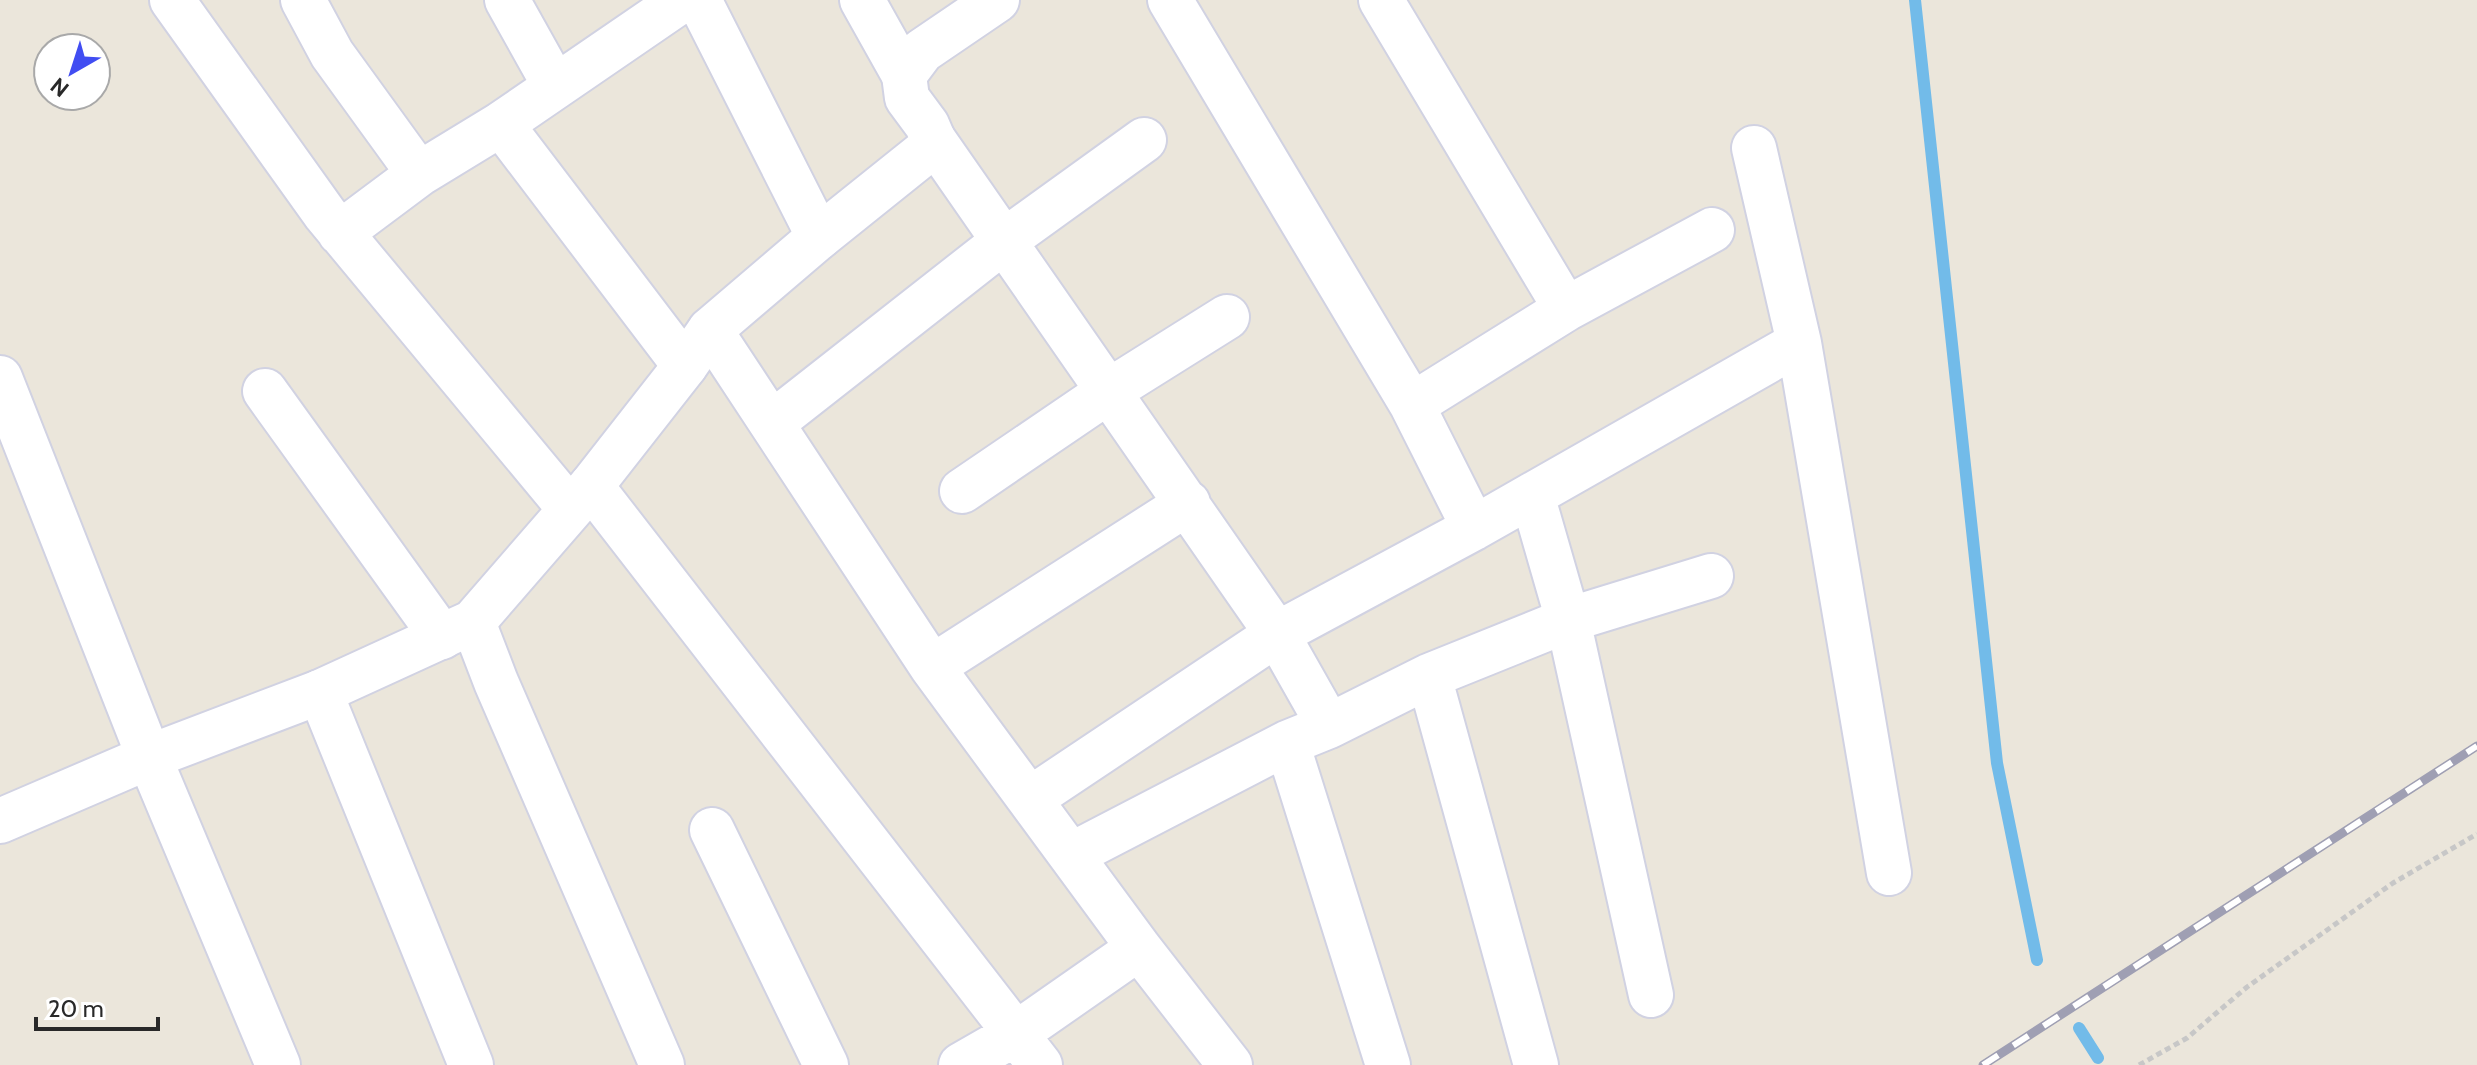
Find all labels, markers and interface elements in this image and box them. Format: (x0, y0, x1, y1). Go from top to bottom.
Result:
north arrow (32, 32, 112, 112)
text: N (45, 72, 74, 103)
scale bar (36, 981, 158, 1031)
text: 20 m (48, 994, 104, 1023)

